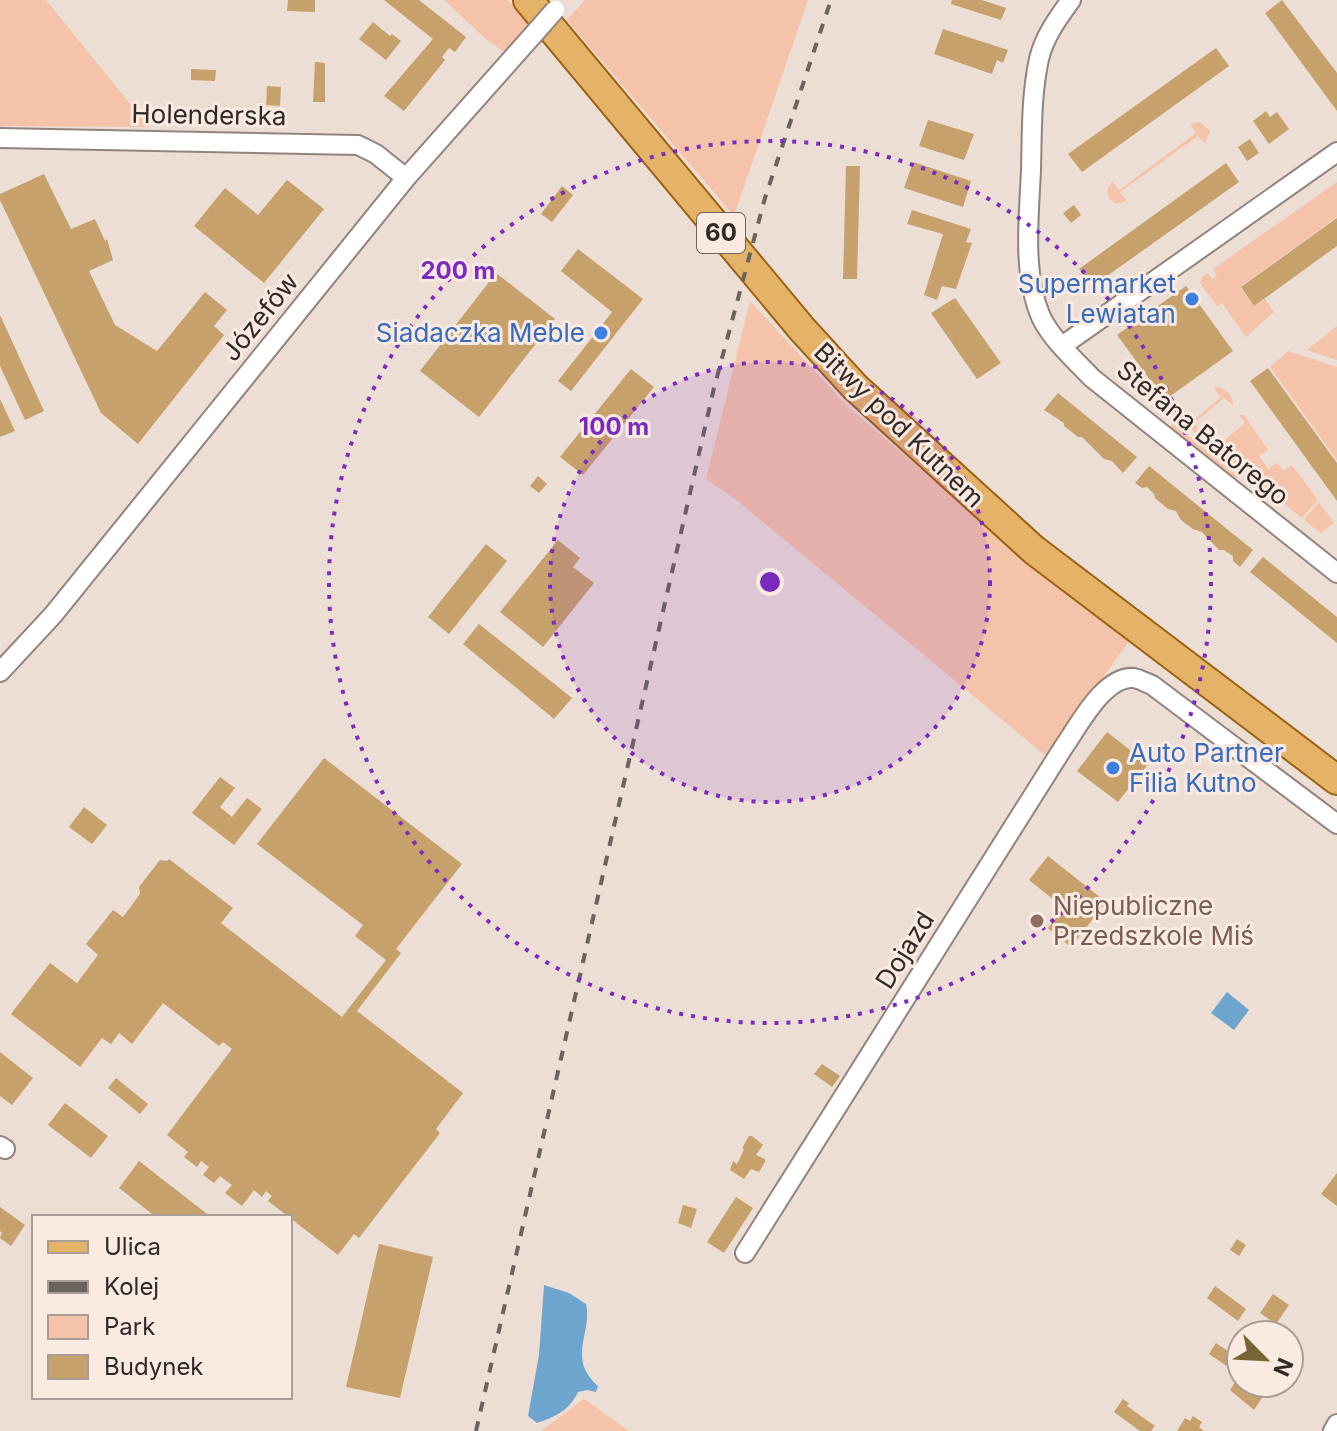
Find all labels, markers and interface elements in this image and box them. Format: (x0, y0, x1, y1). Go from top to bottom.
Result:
street label: Holenderska (131, 98, 287, 131)
road number: 60 (697, 213, 745, 253)
text: 200 m (420, 256, 496, 285)
street label: Józefów (215, 266, 305, 367)
place label: Supermarket Lewiatan (1018, 268, 1176, 329)
marker: Supermarket Lewiatan (1183, 290, 1201, 308)
place label: Siadaczka Meble (376, 317, 585, 348)
marker: Siadaczka Meble (592, 324, 610, 342)
street label: Bitwy pod Kutnem (808, 336, 991, 514)
street label: Stefana Batorego (1111, 354, 1296, 512)
text: 100 m (579, 412, 649, 441)
centre of rings (756, 568, 784, 596)
place label: Auto Partner Filia Kutno (1129, 737, 1284, 798)
marker: Auto Partner Filia Kutno (1104, 759, 1122, 777)
place label: Niepubliczne Przedszkole Miś (1053, 890, 1254, 951)
street label: Dojazd (869, 905, 940, 994)
marker: Niepubliczne Przedszkole Miś (1028, 912, 1046, 930)
legend (32, 1215, 292, 1399)
text: Ulica (104, 1232, 161, 1261)
text: Kolej (104, 1272, 159, 1301)
text: Park (104, 1312, 155, 1341)
north arrow (1225, 1319, 1305, 1399)
text: Budynek (104, 1352, 204, 1381)
text: N (1268, 1354, 1299, 1380)

